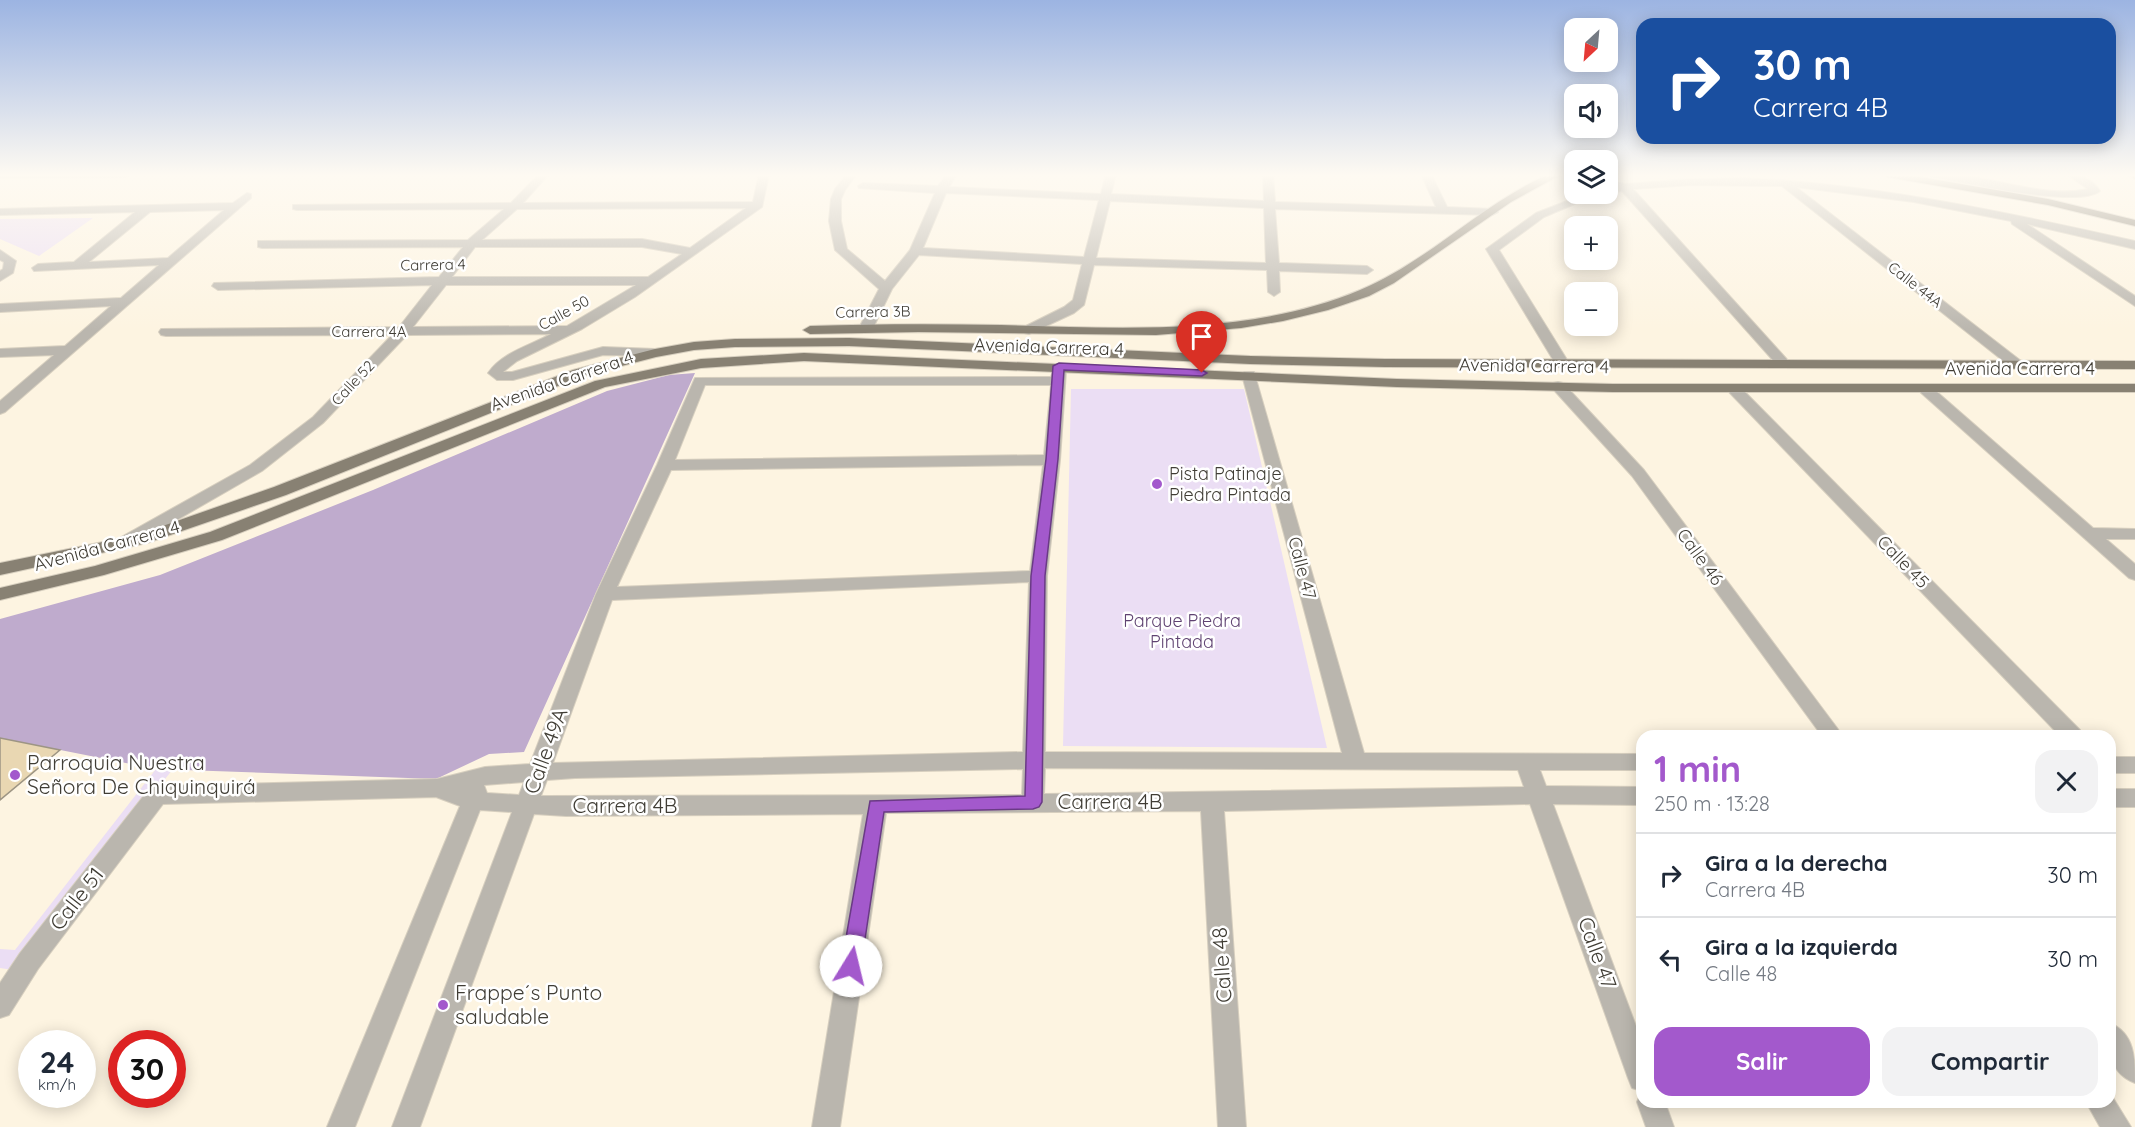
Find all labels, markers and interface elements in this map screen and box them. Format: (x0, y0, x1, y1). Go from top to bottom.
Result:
north arrow (1564, 18, 1618, 72)
map controls (1564, 18, 1618, 336)
text: 30 m (1753, 38, 1852, 91)
icon: right (1654, 42, 1732, 120)
button: sound (1564, 84, 1618, 138)
text: Carrera 4B (1753, 90, 1888, 124)
button: layers (1564, 150, 1618, 204)
button: + (1564, 216, 1618, 270)
street label: Carrera 4 (400, 254, 466, 275)
street label: Calle 44A (1884, 258, 1946, 312)
button: − (1564, 282, 1618, 336)
street label: Calle 50 (535, 291, 593, 334)
street label: Carrera 3B (835, 301, 911, 322)
pin (1176, 311, 1227, 373)
icon: arrive (1185, 320, 1218, 353)
street label: Carrera 4A (332, 322, 407, 341)
street label: Avenida Carrera 4 (974, 332, 1124, 361)
street label: Avenida Carrera 4 (487, 345, 637, 416)
street label: Avenida Carrera 4 (1459, 353, 1609, 378)
street label: Calle 52 (327, 356, 378, 409)
street label: Avenida Carrera 4 (1945, 357, 2095, 380)
place label: Pista Patinaje Piedra Pintada (1169, 462, 1291, 506)
marker: Pista Patinaje Piedra Pintada (1150, 477, 1164, 491)
street label: Avenida Carrera 4 (31, 515, 182, 576)
street label: Calle 46 (1672, 524, 1729, 590)
street label: Calle 45 (1872, 530, 1934, 593)
street label: Calle 47 (1283, 534, 1322, 602)
park label: Parque Piedra Pintada (1123, 609, 1241, 653)
street label: Calle 49A (518, 704, 573, 797)
text: 1 min (1654, 746, 1741, 791)
place label: Parroquia Nuestra Señora De Chiquinquirá (27, 749, 256, 799)
button: close (2035, 750, 2098, 813)
marker: Parroquia Nuestra Señora De Chiquinquirá (8, 768, 22, 782)
street label: Carrera 4B (1057, 788, 1163, 814)
text: 250 m · 13:28 (1654, 791, 1770, 816)
street label: Carrera 4B (572, 792, 678, 818)
text: Gira a la derecha (1705, 849, 1888, 877)
icon: right (1654, 859, 1687, 892)
text: 30 m (2047, 861, 2098, 889)
street label: Calle 51 (44, 862, 109, 935)
text: Carrera 4B (1705, 877, 1805, 902)
street label: Calle 47 (1573, 913, 1623, 992)
street label: Calle 48 (1205, 926, 1237, 1004)
text: Gira a la izquierda (1705, 933, 1898, 961)
position arrow (819, 934, 883, 998)
icon: left (1654, 943, 1687, 976)
text: 30 m (2047, 945, 2098, 973)
text: Calle 48 (1705, 961, 1777, 986)
place label: Frappe´s Punto saludable (455, 979, 602, 1029)
marker: Frappe´s Punto saludable (436, 998, 450, 1012)
button: Salir (1654, 1027, 1870, 1096)
button: Compartir (1882, 1027, 2098, 1096)
speed limit sign: 30 (108, 1030, 186, 1108)
text: 24 (40, 1043, 74, 1081)
text: km/h (38, 1075, 76, 1094)

